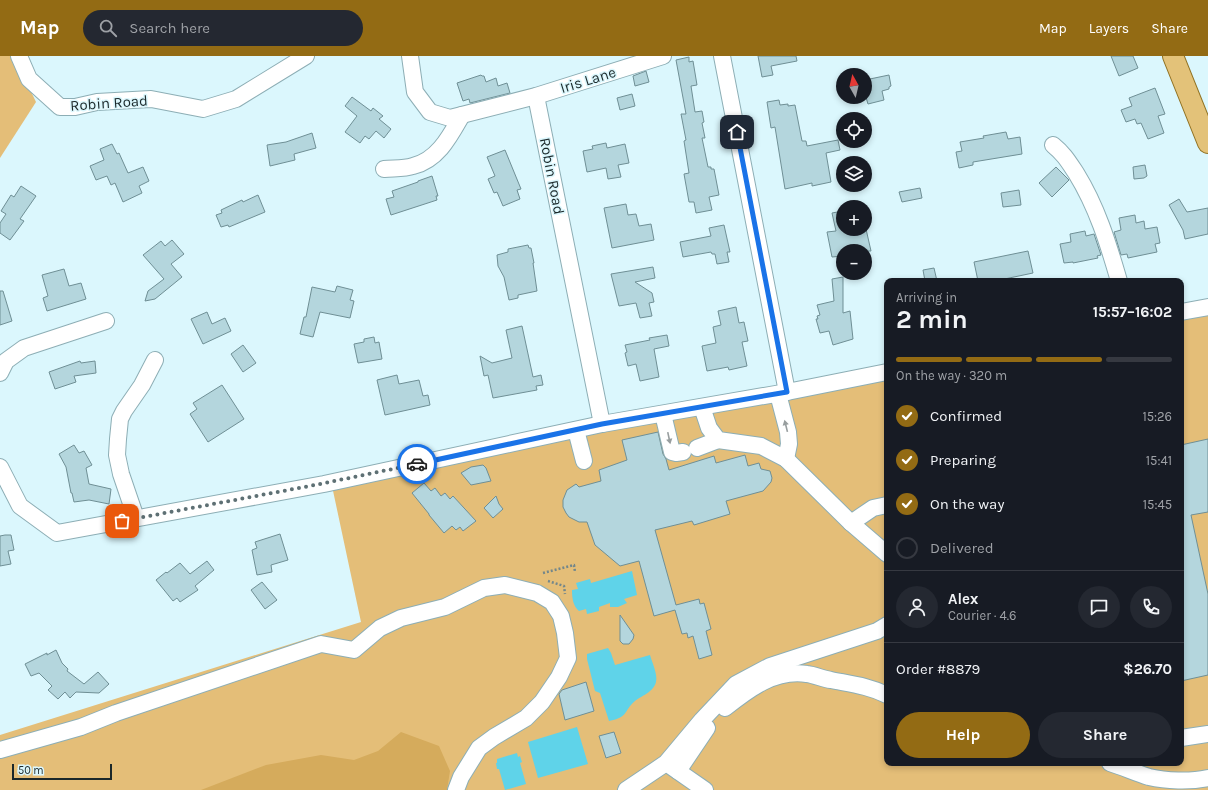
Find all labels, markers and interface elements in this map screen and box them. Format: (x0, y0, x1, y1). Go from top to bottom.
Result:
search box (83, 10, 363, 46)
text: Map (20, 17, 59, 39)
icon: search (97, 17, 119, 39)
text: Search here (129, 19, 210, 37)
text: Map (1039, 20, 1067, 37)
text: Layers (1089, 20, 1129, 37)
text: Share (1151, 20, 1188, 37)
street label: Iris Lane (558, 63, 618, 97)
north arrow (836, 68, 872, 104)
map controls (836, 68, 872, 280)
street label: Robin Road (70, 91, 148, 115)
button: locate (836, 112, 872, 148)
pin (720, 115, 754, 149)
icon: home (726, 121, 748, 143)
street label: Robin Road (536, 136, 568, 216)
button: layers (836, 156, 872, 192)
button: + (836, 200, 872, 236)
button: − (836, 244, 872, 280)
text: Arriving in (896, 290, 957, 305)
text: 15:57–16:02 (1093, 303, 1172, 321)
text: 2 min (896, 304, 968, 335)
text: On the way · 320 m (896, 368, 1007, 383)
icon: check (896, 405, 918, 427)
text: Confirmed (930, 407, 1002, 425)
text: 15:26 (1142, 409, 1172, 424)
one-way arrow (783, 420, 789, 432)
one-way arrow (666, 432, 672, 445)
courier (397, 444, 437, 484)
icon: check (896, 449, 918, 471)
text: Preparing (930, 451, 996, 469)
icon: car (406, 453, 428, 475)
text: 15:41 (1146, 453, 1172, 468)
icon: check (896, 493, 918, 515)
text: On the way (930, 495, 1004, 513)
text: 15:45 (1143, 497, 1172, 512)
pin (105, 504, 139, 538)
icon: bag (111, 510, 133, 532)
text: Delivered (930, 539, 994, 557)
button: person (896, 586, 938, 628)
button: chat (1078, 586, 1120, 628)
button: phone (1130, 586, 1172, 628)
text: Alex (948, 590, 978, 608)
text: Courier · 4.6 (948, 608, 1016, 623)
text: Order #8879 (896, 660, 980, 678)
text: $26.70 (1123, 660, 1172, 678)
button: Help (896, 712, 1030, 758)
button: Share (1038, 712, 1172, 758)
scale bar (12, 762, 112, 781)
text: 50 m (18, 764, 44, 777)

